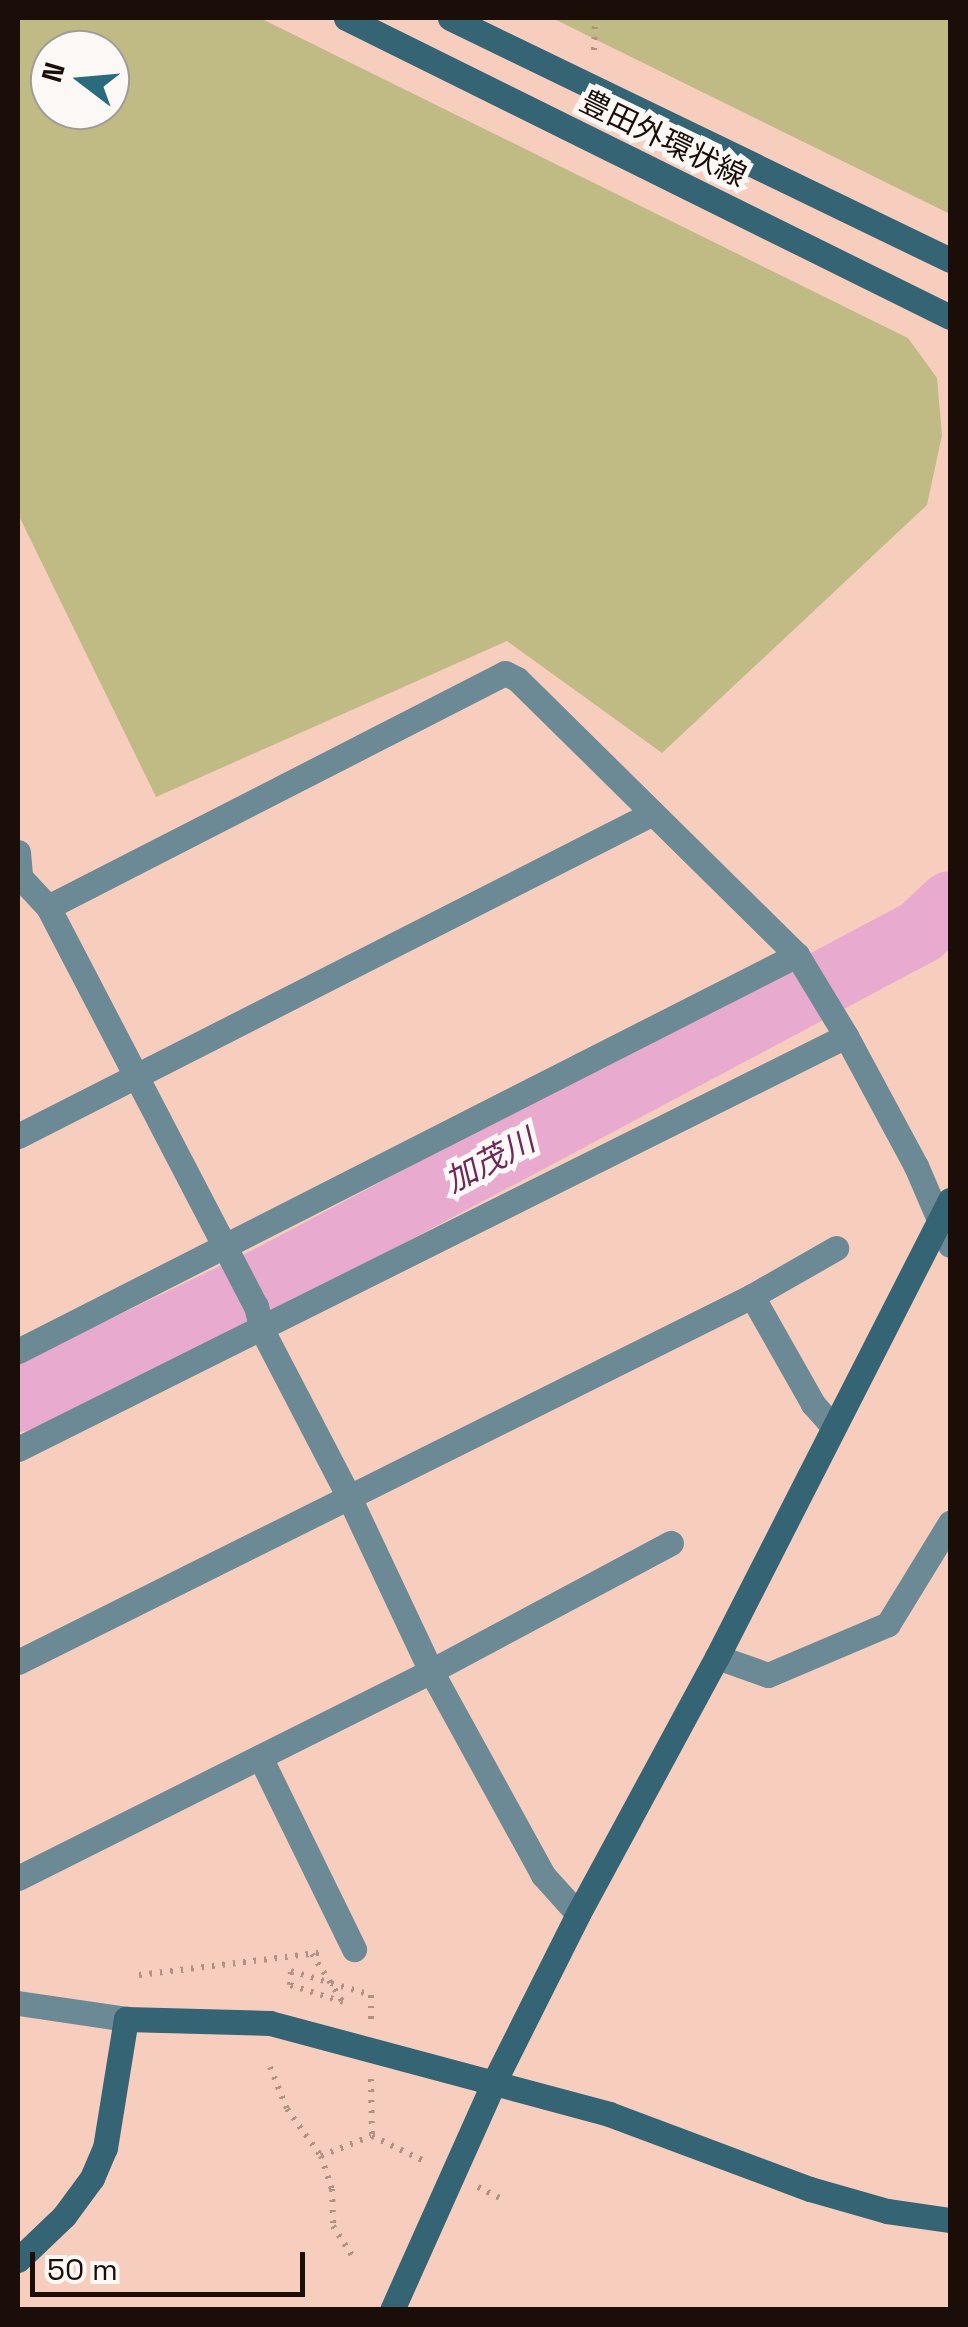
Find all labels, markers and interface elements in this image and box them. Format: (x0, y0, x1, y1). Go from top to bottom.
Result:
north arrow (30, 30, 130, 130)
text: N (33, 58, 73, 86)
street label: 豊田外環状線 (574, 83, 752, 195)
water label: 加茂川 (439, 1122, 541, 1200)
scale bar (35, 2232, 310, 2294)
text: 50 m (47, 2250, 118, 2289)

